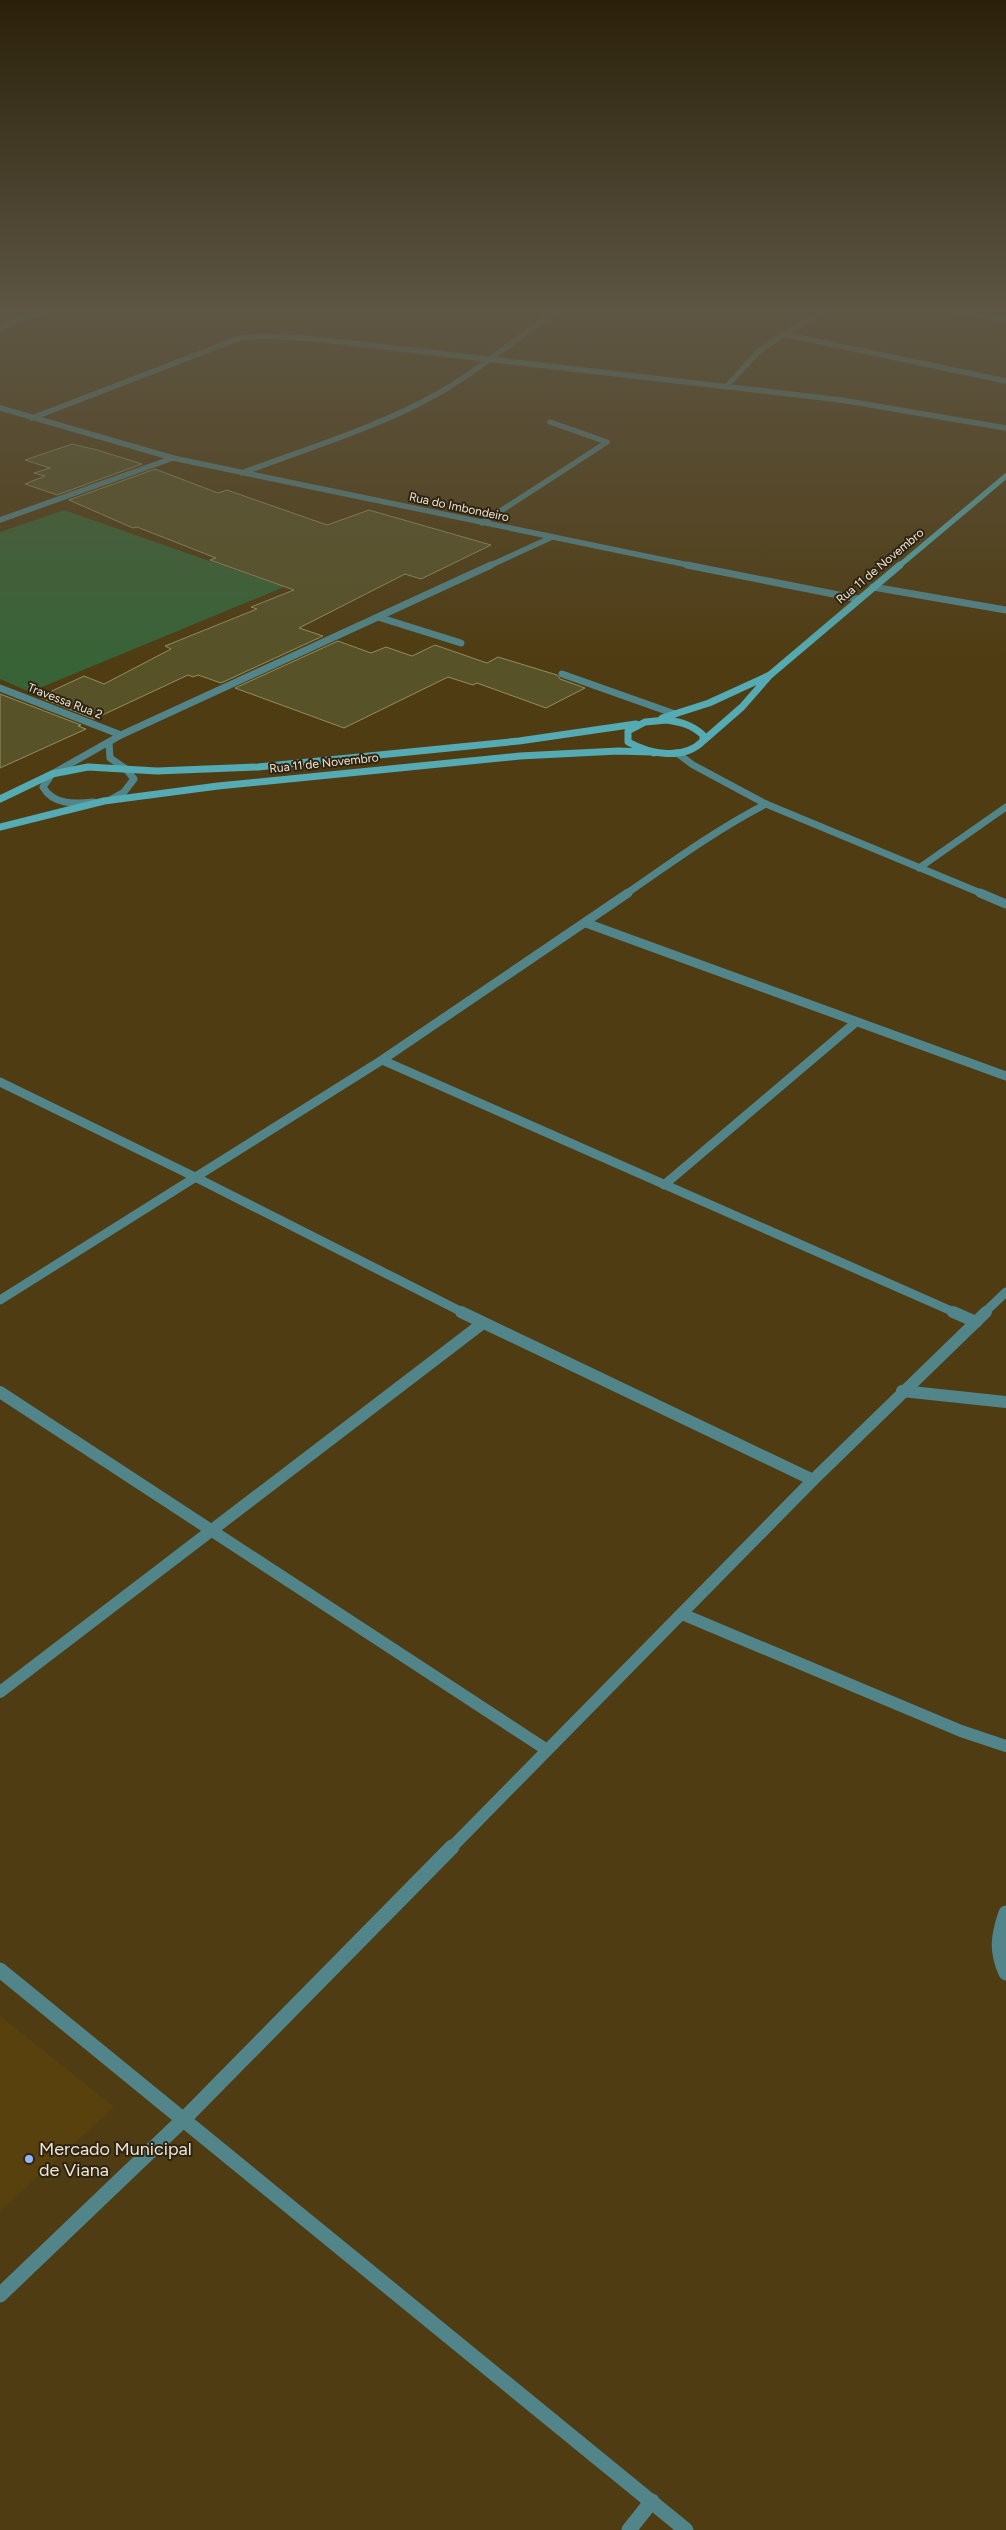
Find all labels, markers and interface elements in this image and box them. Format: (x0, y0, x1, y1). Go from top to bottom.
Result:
street label: Rua do Imbondeiro (408, 490, 510, 524)
street label: Rua 11 de Novembro (833, 525, 927, 607)
street label: Travessa Rua 2 (26, 680, 104, 722)
street label: Rua 11 de Novembro (269, 750, 379, 776)
place label: Mercado Municipal de Viana (39, 2138, 192, 2181)
marker: Mercado Municipal de Viana (23, 2153, 35, 2165)

